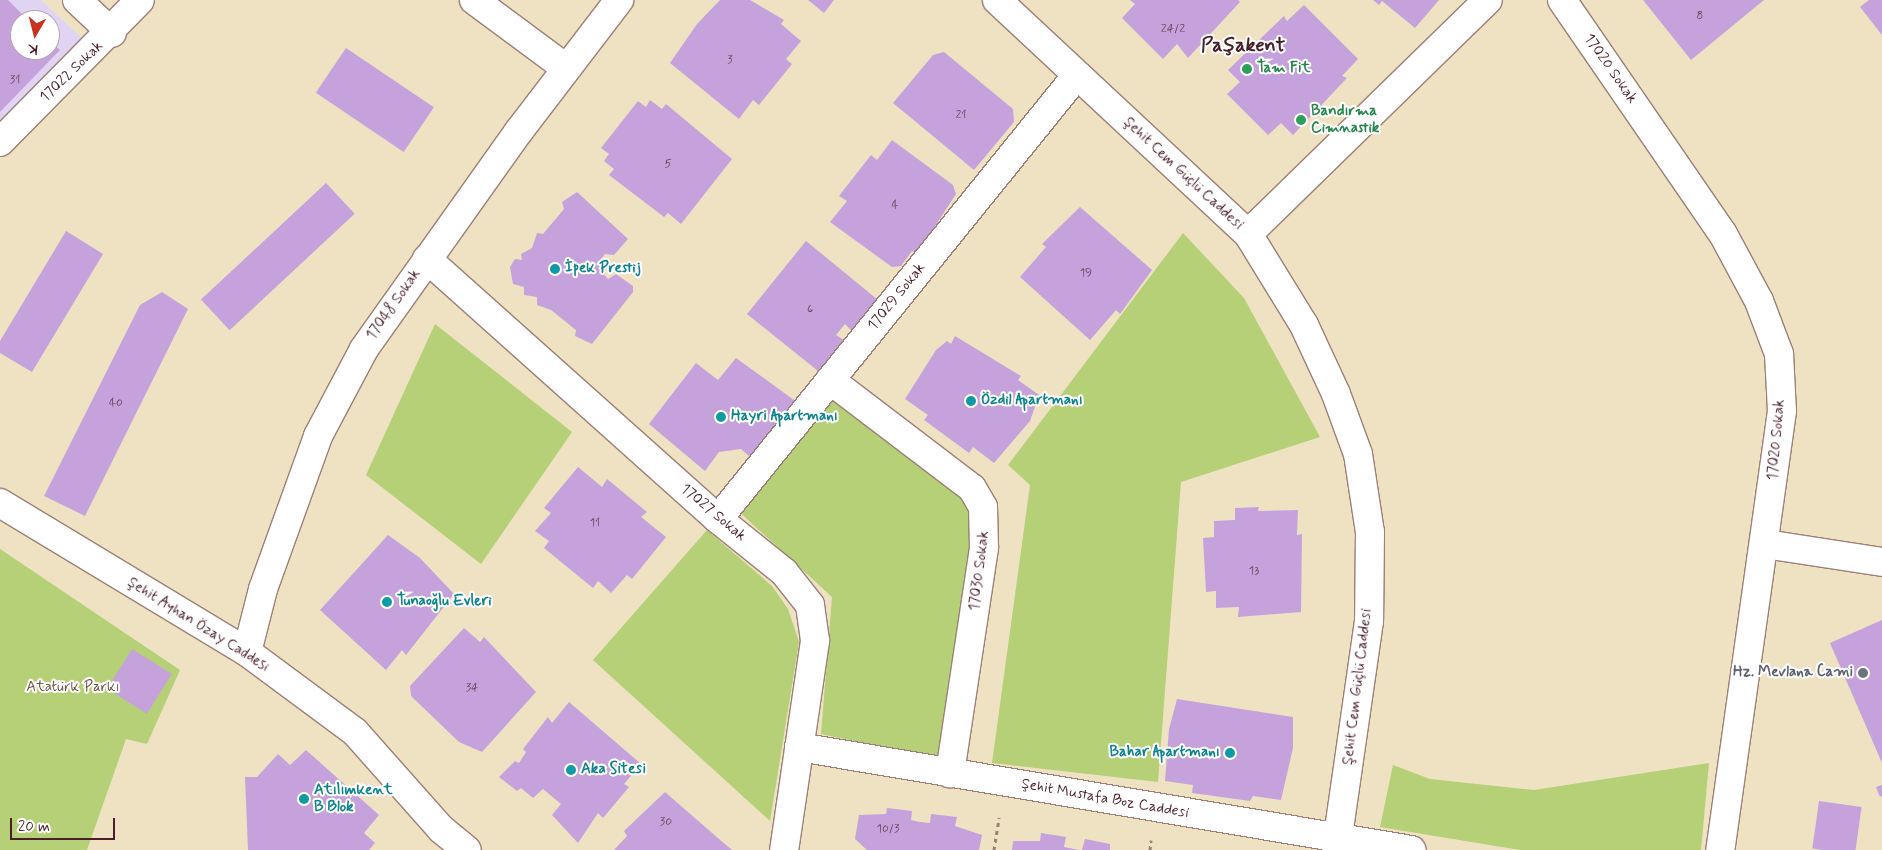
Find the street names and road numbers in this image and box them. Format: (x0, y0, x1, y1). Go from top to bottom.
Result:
street label: 17020 Sokak (1579, 31, 1641, 107)
street label: 17022 Sokak (37, 38, 107, 106)
street label: Şehit Cem Güçlü Caddesi (1118, 113, 1248, 235)
street label: 17029 Sokak (864, 260, 930, 334)
street label: 17048 Sokak (363, 266, 425, 344)
street label: 17020 Sokak (1764, 399, 1790, 481)
street label: 17027 Sokak (677, 480, 749, 546)
street label: 17030 Sokak (966, 530, 994, 612)
street label: Şehit Ayhan Özay Caddesi (121, 572, 275, 678)
street label: Şehit Cem Güçlü Caddesi (1339, 606, 1377, 768)
street label: Şehit Mustafa Boz Caddesi (1019, 775, 1191, 823)

